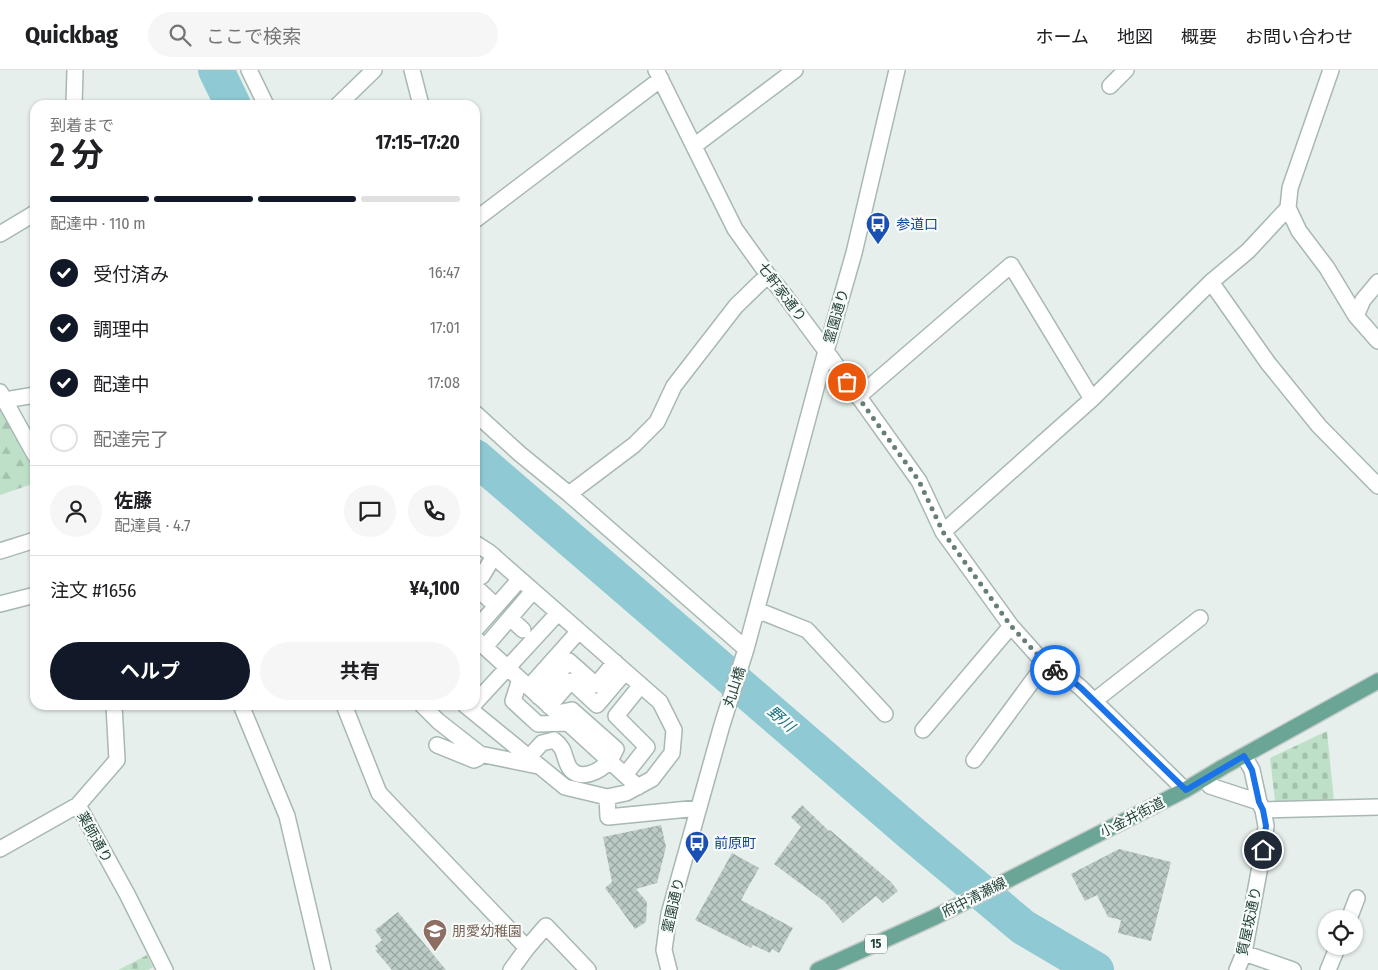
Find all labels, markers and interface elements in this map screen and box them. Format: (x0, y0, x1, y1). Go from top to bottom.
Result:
search box (148, 12, 498, 57)
text: Quickbag (25, 21, 118, 49)
icon: search (166, 21, 194, 49)
text: ここで検索 (206, 25, 301, 48)
text: ホーム (1036, 26, 1089, 48)
text: 地図 (1117, 26, 1153, 48)
text: 概要 (1181, 26, 1217, 48)
text: お問い合わせ (1245, 26, 1353, 48)
text: 到着まで (50, 116, 114, 135)
text: 17:15–17:20 (375, 131, 460, 154)
text: 2 分 (50, 136, 103, 174)
bus stop icon: 参道口 (865, 211, 891, 245)
text: 配達中 · 110 m (50, 214, 146, 233)
place label: 参道口 (896, 216, 938, 233)
icon: check (50, 259, 78, 287)
street label: 七軒家通り (754, 259, 809, 325)
text: 受付済み (93, 263, 169, 286)
text: 16:47 (429, 263, 460, 282)
street label: 霊園通り (821, 287, 852, 345)
icon: check (50, 314, 78, 342)
text: 調理中 (93, 318, 150, 341)
text: 17:01 (430, 318, 460, 337)
pin (826, 361, 868, 403)
icon: bag (833, 368, 861, 396)
icon: check (50, 369, 78, 397)
text: 配達中 (93, 373, 150, 396)
text: 17:08 (428, 373, 460, 392)
text: 配達完了 (93, 428, 169, 451)
button: person (50, 485, 102, 537)
button: chat (344, 485, 396, 537)
button: phone (408, 485, 460, 537)
text: 佐藤 (114, 489, 152, 512)
text: 配達員 · 4.7 (114, 516, 191, 535)
text: ¥4,100 (410, 577, 460, 600)
text: 注文 #1656 (50, 579, 136, 602)
button: ヘルプ (50, 642, 250, 700)
button: 共有 (260, 642, 460, 700)
courier (1030, 645, 1080, 695)
icon: bike (1041, 656, 1069, 684)
street label: 丸山橋 (720, 665, 749, 710)
water label: 野川 (764, 702, 800, 737)
street label: 小金井街道 (1097, 794, 1167, 841)
street label: 薬師通り (74, 809, 116, 866)
pin (1242, 829, 1284, 871)
bus stop icon: 前原町 (684, 830, 710, 864)
place label: 前原町 (714, 835, 756, 852)
icon: home (1249, 836, 1277, 864)
street label: 府中清瀬線 (939, 874, 1009, 921)
street label: 霊園通り (659, 876, 688, 934)
street label: 質屋坂通り (1234, 885, 1265, 957)
map controls (1318, 910, 1363, 955)
button: locate (1318, 910, 1363, 955)
school or university icon: 朋愛幼稚園 (422, 918, 448, 952)
place label: 朋愛幼稚園 (452, 923, 522, 940)
road number: 15 (865, 934, 887, 954)

